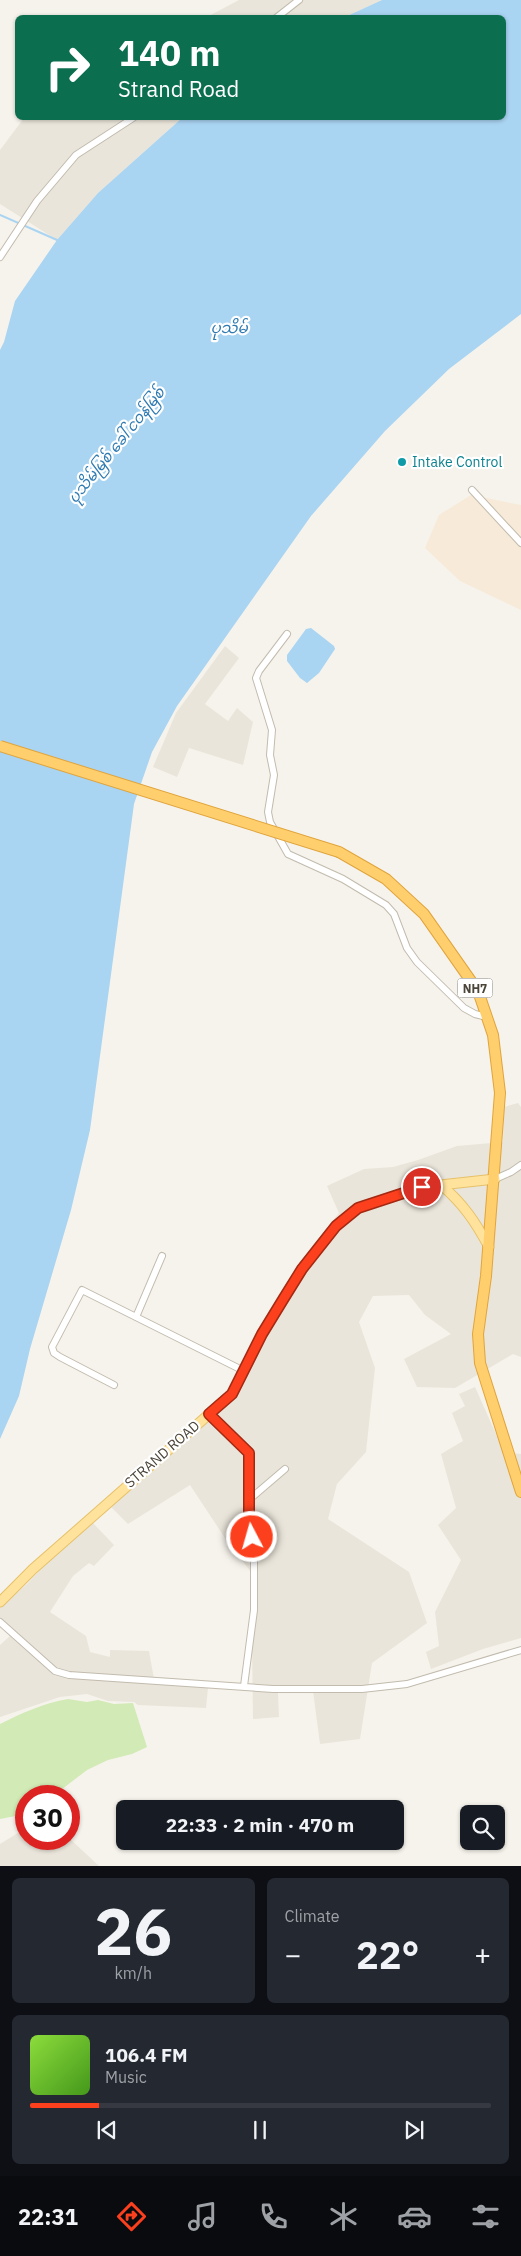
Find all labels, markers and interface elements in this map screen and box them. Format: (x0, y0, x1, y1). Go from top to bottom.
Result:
text: 140 m (118, 30, 221, 76)
icon: right (35, 35, 100, 100)
text: Strand Road (118, 74, 239, 103)
water label: ပုသိမ် (210, 317, 249, 340)
water label: ပုသိမ်မြစ် ခေါ် ငဝန်မြစ် (63, 381, 172, 509)
place label: Intake Control (412, 453, 502, 471)
marker: Intake Control (396, 456, 408, 468)
road number: NH7 (458, 978, 492, 998)
pin (401, 1166, 443, 1208)
icon: arrive (408, 1173, 436, 1201)
street label: STRAND ROAD (121, 1417, 203, 1491)
position arrow (225, 1510, 277, 1562)
speed limit sign: 30 (15, 1785, 80, 1850)
map controls (460, 1805, 505, 1850)
button: search (460, 1805, 505, 1850)
text: 22:33 · 2 min · 470 m (166, 1813, 354, 1837)
text: 26 (94, 1888, 172, 1973)
text: Climate (285, 1906, 340, 1926)
text: 22° (356, 1930, 419, 1979)
text: − (285, 1936, 301, 1973)
text: + (474, 1936, 491, 1973)
text: km/h (114, 1963, 152, 1983)
text: 106.4 FM (105, 2043, 188, 2067)
text: Music (105, 2067, 147, 2087)
icon: previous (93, 2116, 121, 2144)
icon: pause (246, 2116, 274, 2144)
icon: next (400, 2116, 428, 2144)
icon: directions (114, 2199, 149, 2234)
icon: music (185, 2199, 220, 2234)
icon: phone (256, 2199, 291, 2234)
icon: climate (326, 2199, 361, 2234)
icon: car (397, 2199, 432, 2234)
icon: filters (468, 2199, 503, 2234)
text: 22:31 (18, 2202, 78, 2231)

